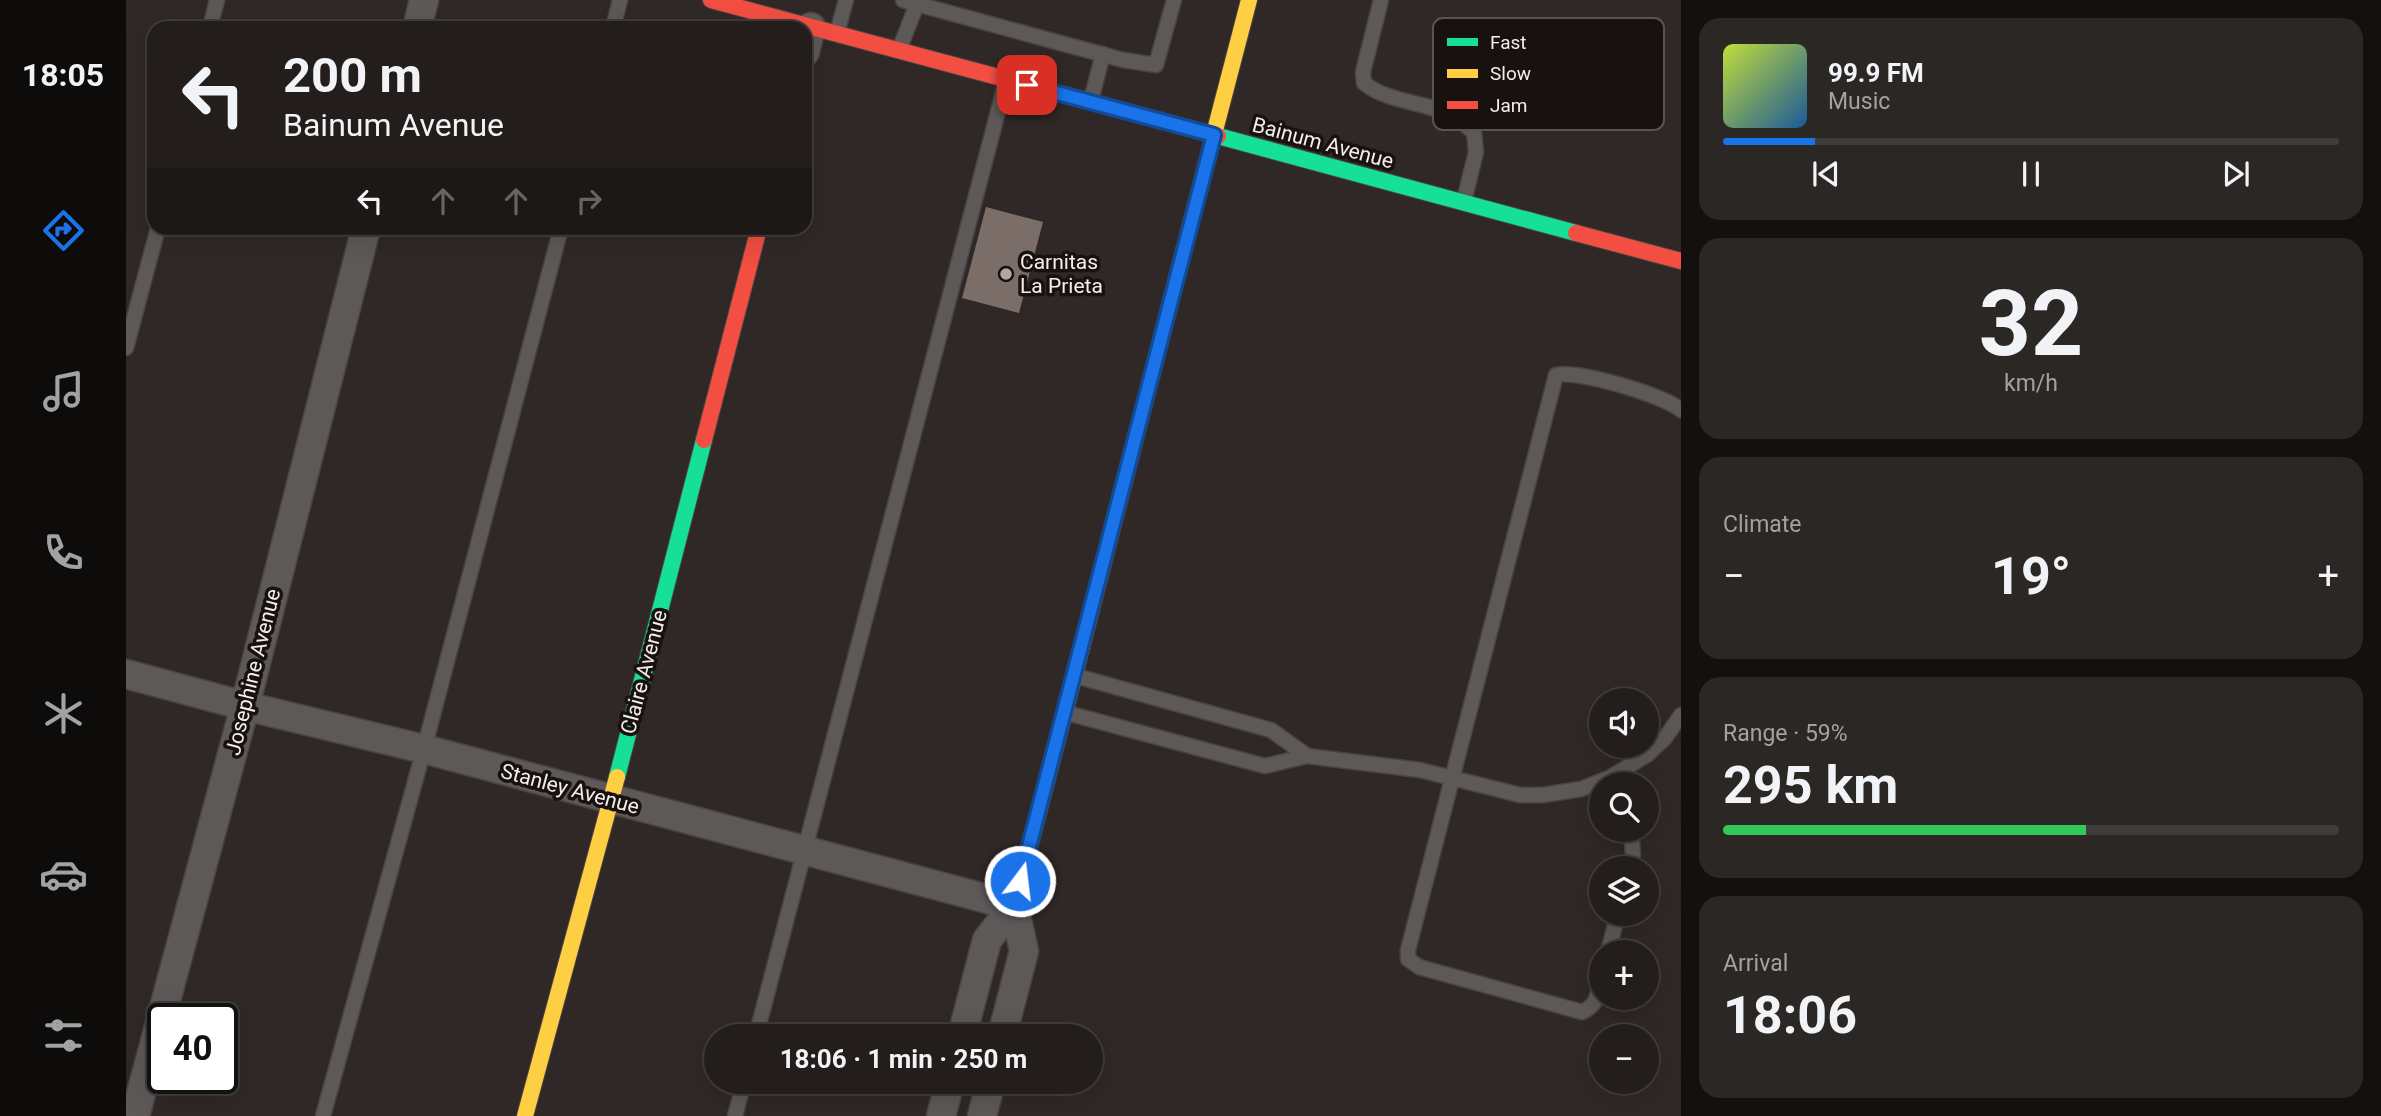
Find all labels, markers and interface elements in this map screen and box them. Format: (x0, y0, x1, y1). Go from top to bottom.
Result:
legend (1433, 18, 1664, 130)
text: Fast (1490, 31, 1527, 54)
text: 200 m (283, 47, 422, 104)
icon: left (168, 49, 259, 140)
pin (997, 55, 1057, 115)
text: 18:05 (22, 56, 104, 94)
text: 99.9 FM (1828, 58, 1924, 88)
text: Slow (1490, 62, 1531, 85)
icon: arrive (1008, 66, 1046, 104)
text: Music (1828, 88, 1890, 115)
text: Jam (1490, 94, 1527, 117)
text: Bainum Avenue (283, 106, 504, 144)
street label: Bainum Avenue (1250, 113, 1396, 173)
icon: previous (1807, 155, 1845, 193)
icon: pause (2012, 155, 2050, 193)
icon: next (2217, 155, 2255, 193)
icon: left (351, 182, 389, 220)
icon: ahead (424, 182, 462, 220)
icon: ahead (497, 182, 535, 220)
icon: right (570, 182, 608, 220)
icon: directions (39, 206, 88, 255)
place label: Carnitas La Prieta (1020, 250, 1103, 298)
marker: Carnitas La Prieta (998, 266, 1014, 282)
text: 32 (1979, 271, 2083, 377)
icon: music (39, 367, 88, 416)
text: km/h (2004, 370, 2058, 397)
text: Climate (1723, 511, 1802, 538)
icon: phone (39, 528, 88, 577)
text: 19° (1991, 546, 2071, 607)
text: − (1723, 554, 1745, 598)
text: + (2317, 554, 2339, 598)
street label: Josephine Avenue (221, 586, 285, 758)
street label: Claire Avenue (616, 607, 672, 737)
map controls (1589, 688, 1659, 1094)
button: sound (1589, 688, 1659, 758)
icon: climate (39, 689, 88, 738)
text: Range · 59% (1723, 720, 1848, 747)
text: 295 km (1723, 755, 1898, 816)
street label: Stanley Avenue (498, 759, 642, 819)
button: search (1589, 772, 1659, 842)
position arrow (983, 844, 1057, 918)
icon: car (39, 850, 88, 899)
button: layers (1589, 856, 1659, 926)
button: + (1589, 940, 1659, 1010)
text: Arrival (1723, 950, 1788, 977)
text: 18:06 (1723, 985, 1857, 1046)
speed limit sign: 40 (147, 1003, 238, 1094)
icon: filters (39, 1011, 88, 1060)
button: − (1589, 1024, 1659, 1094)
text: 18:06 · 1 min · 250 m (780, 1044, 1027, 1074)

